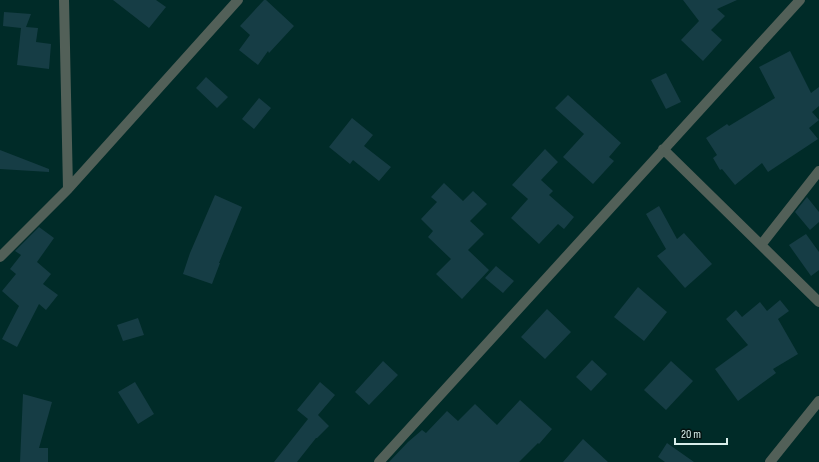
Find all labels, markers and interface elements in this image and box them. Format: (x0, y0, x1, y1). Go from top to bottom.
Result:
scale bar (675, 420, 727, 446)
text: 20 m (681, 427, 701, 442)

